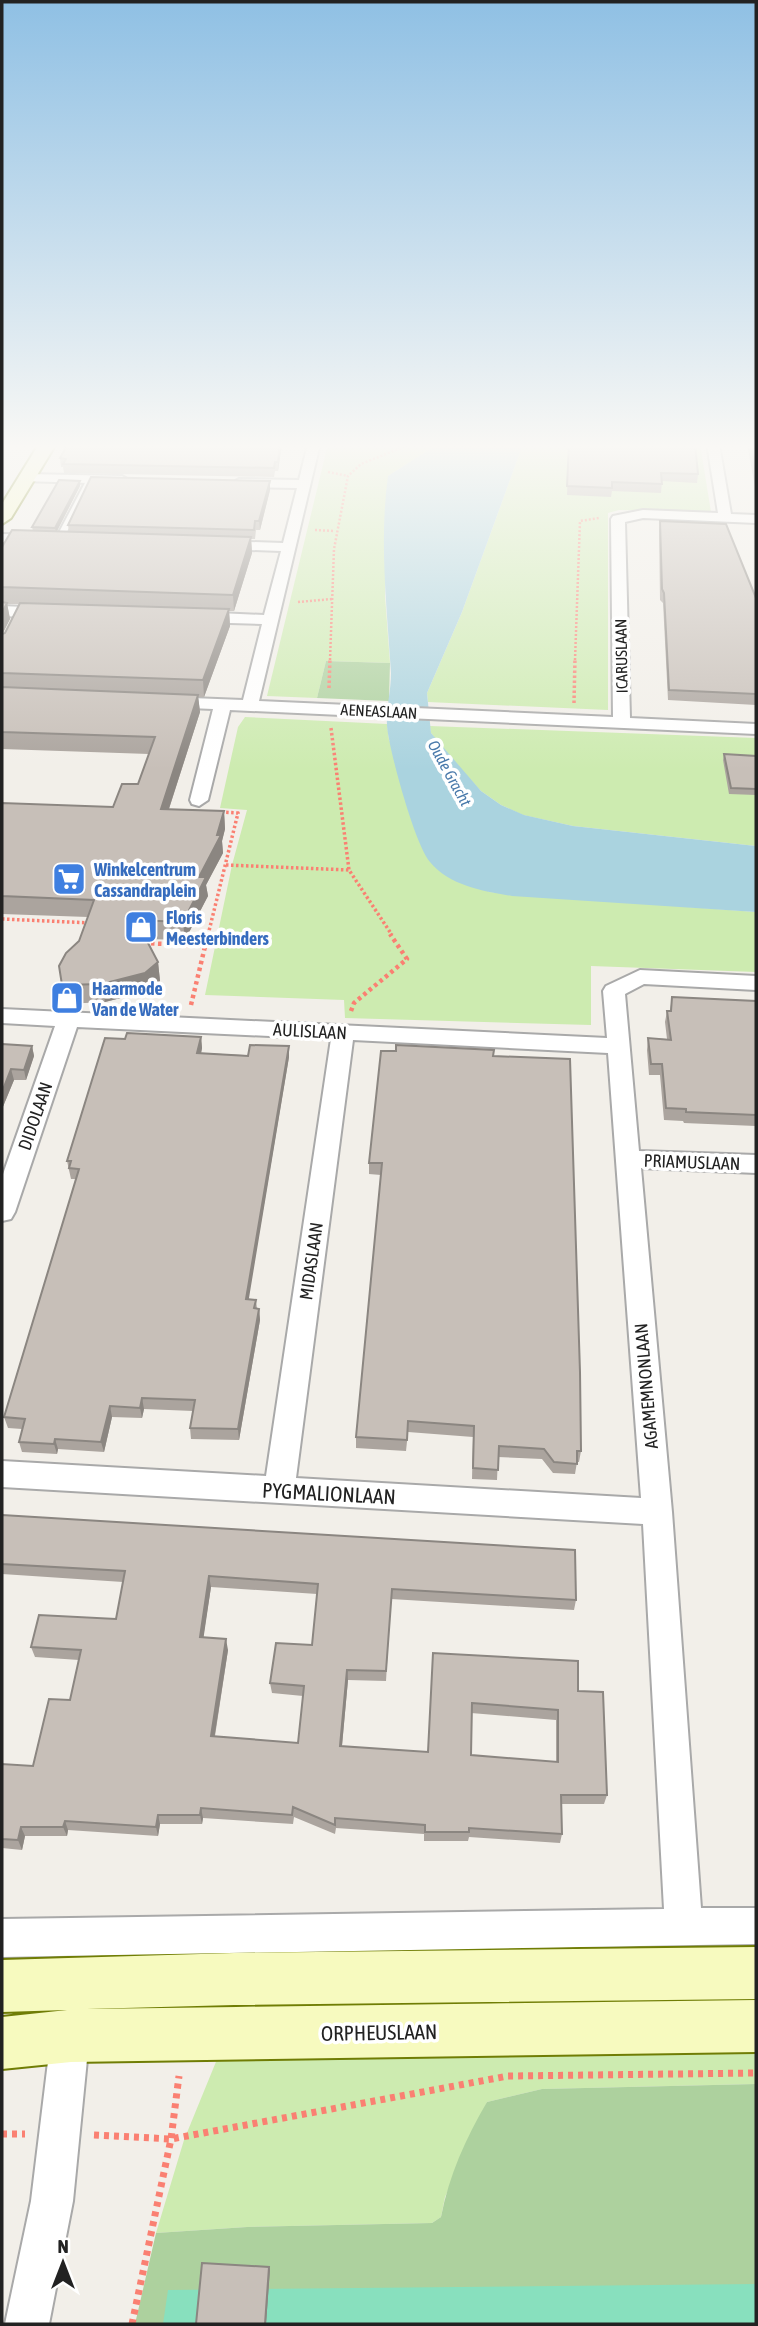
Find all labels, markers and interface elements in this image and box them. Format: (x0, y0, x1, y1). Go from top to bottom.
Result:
street label: ICARUSLAAN (611, 619, 631, 693)
street label: AENEASLAAN (340, 700, 418, 722)
water label: Oude Gracht (425, 737, 476, 809)
place label: Winkelcentrum Cassandraplein (93, 859, 197, 901)
supermarket icon: Winkelcentrum Cassandraplein (50, 860, 88, 898)
place label: Floris Meesterbinders (166, 907, 270, 949)
shop icon: Floris Meesterbinders (122, 908, 160, 946)
place label: Haarmode Van de Water (91, 978, 179, 1020)
shop icon: Haarmode Van de Water (48, 979, 86, 1017)
street label: AULISLAAN (273, 1019, 347, 1043)
street label: DIDOLAAN (14, 1079, 56, 1153)
street label: PRIAMUSLAAN (643, 1150, 741, 1174)
street label: MIDASLAAN (295, 1221, 327, 1301)
street label: AGAMEMNONLAAN (630, 1322, 662, 1450)
street label: PYGMALIONLAAN (262, 1478, 396, 1508)
street label: ORPHEUSLAAN (321, 2019, 437, 2045)
north arrow (28, 2228, 98, 2298)
text: N (57, 2235, 69, 2257)

